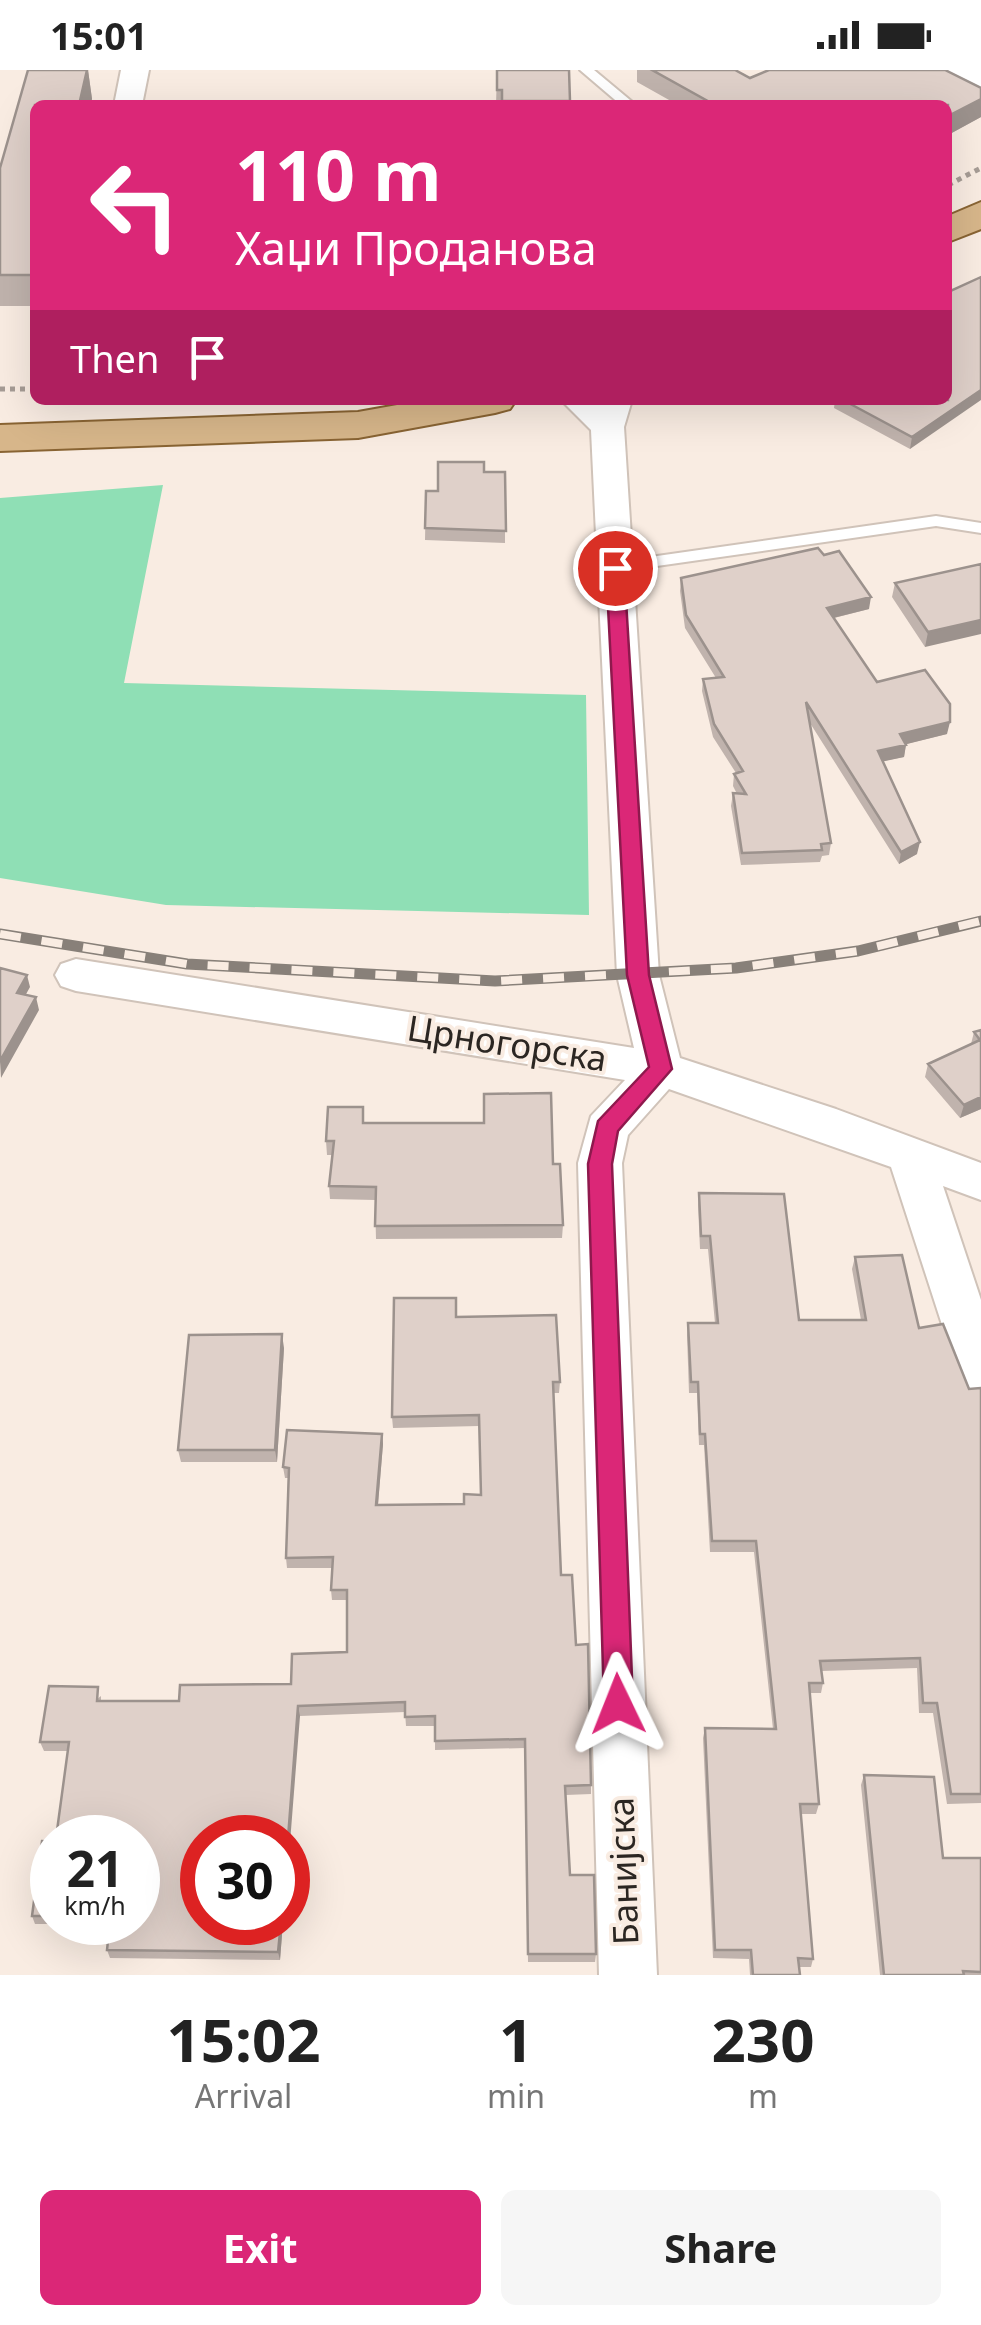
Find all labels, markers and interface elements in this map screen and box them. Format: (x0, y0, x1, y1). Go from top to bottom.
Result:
text: 15:01 (50, 9, 148, 61)
text: 110 m (235, 126, 442, 222)
icon: left (70, 140, 200, 270)
text: Хаџи Проданова (235, 217, 597, 278)
icon: arrive (180, 330, 235, 385)
text: Then (70, 332, 160, 384)
pin (573, 526, 658, 611)
icon: arrive (588, 541, 643, 596)
street label: Црногорска (404, 1004, 610, 1081)
position arrow (566, 1652, 670, 1756)
street label: Банијска (596, 1796, 649, 1946)
speed limit sign: 30 (180, 1815, 310, 1945)
text: 21 (66, 1834, 124, 1902)
text: km/h (64, 1888, 126, 1922)
text: 15:02 (166, 1998, 321, 2080)
text: 1 (499, 1998, 533, 2080)
text: 230 (712, 1998, 815, 2080)
text: Arrival (195, 2074, 292, 2117)
text: min (487, 2074, 545, 2117)
text: m (748, 2074, 778, 2117)
button: Exit (40, 2190, 481, 2305)
button: Share (501, 2190, 941, 2305)

